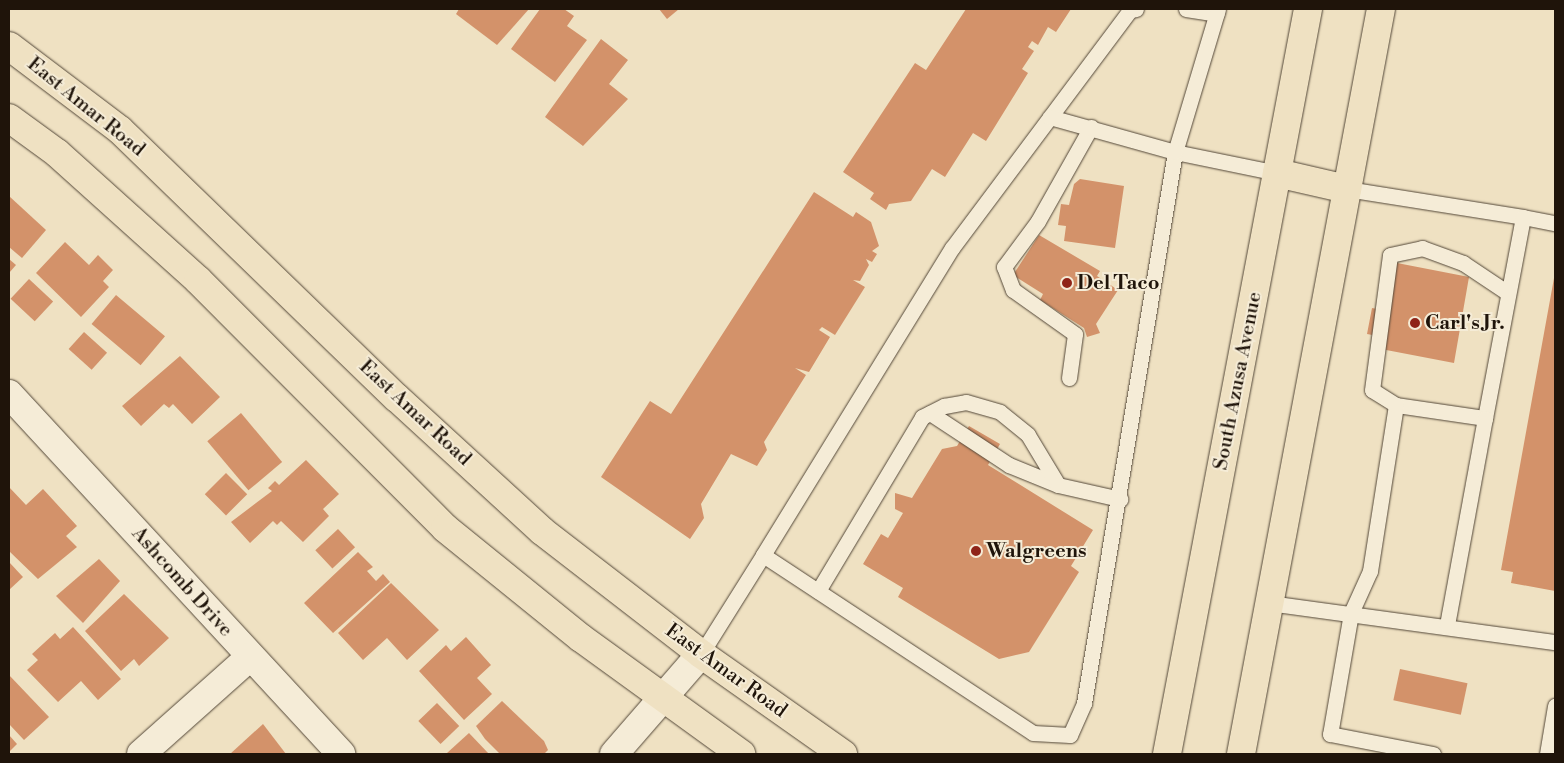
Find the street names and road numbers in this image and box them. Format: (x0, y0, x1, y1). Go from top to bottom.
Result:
street label: East Amar Road (22, 52, 150, 162)
street label: South Azusa Avenue (1209, 290, 1267, 472)
street label: East Amar Road (354, 355, 476, 471)
street label: Ashcomb Drive (126, 522, 238, 642)
street label: East Amar Road (660, 619, 792, 723)

